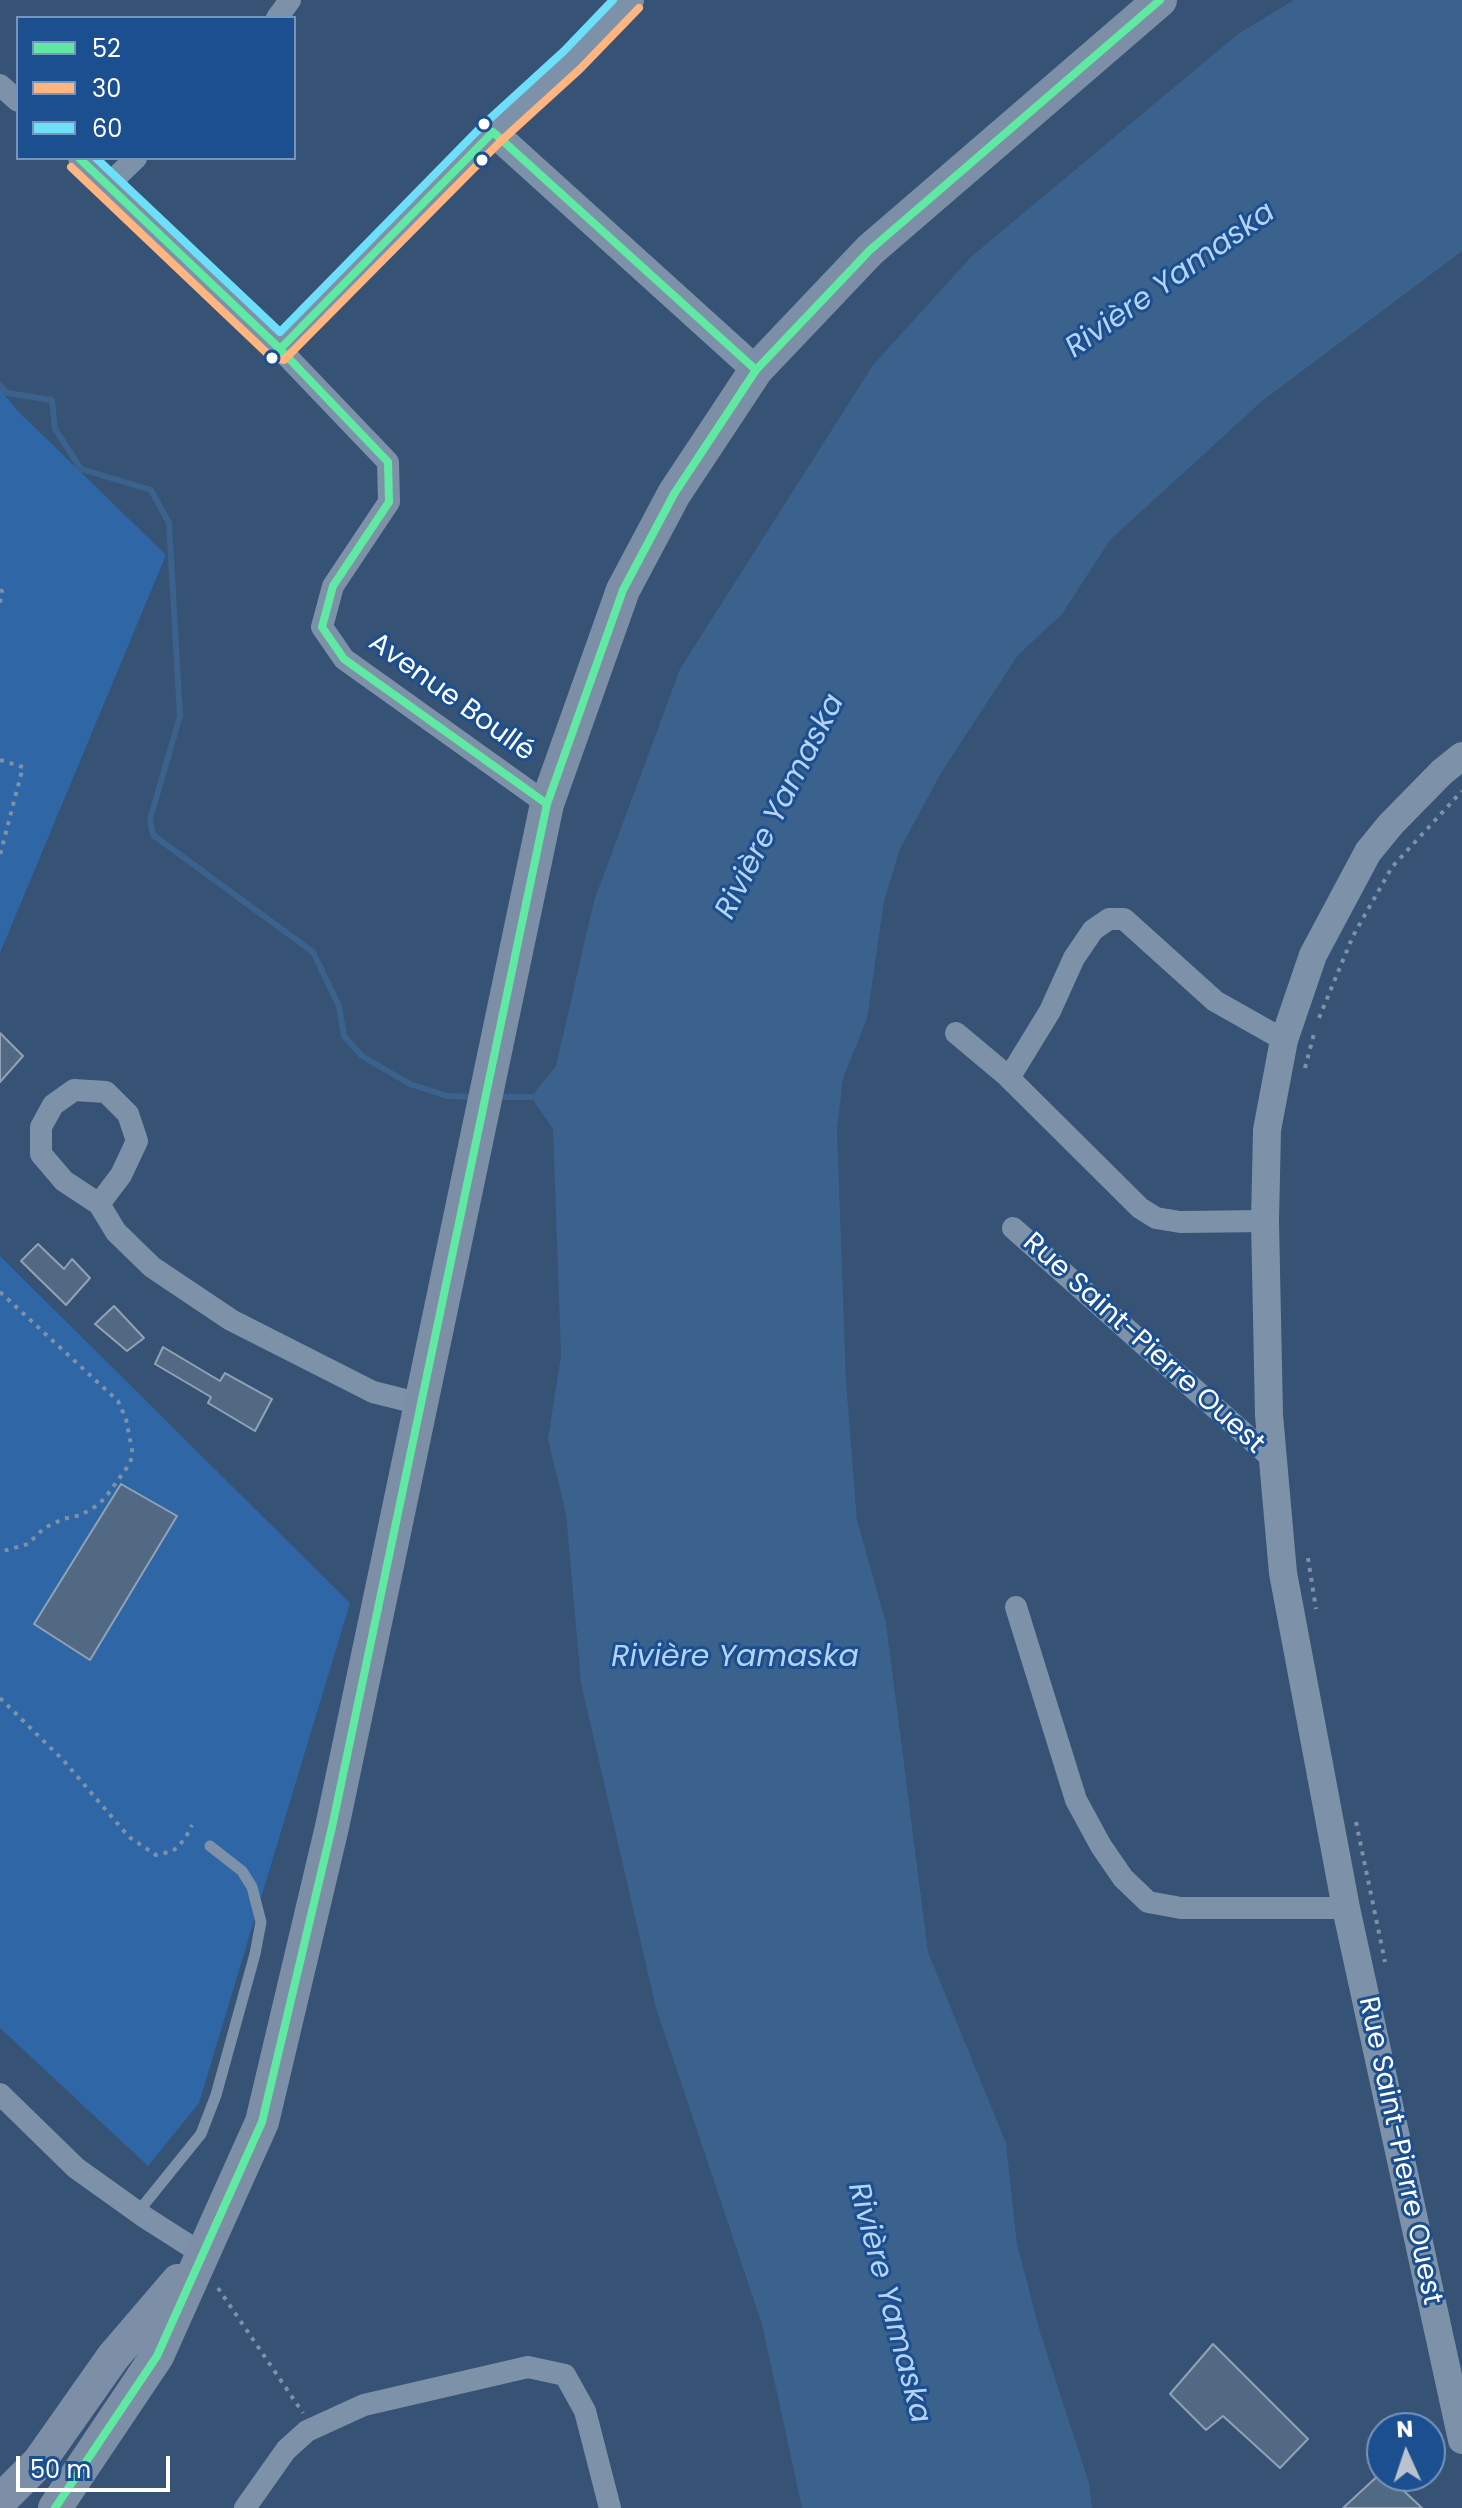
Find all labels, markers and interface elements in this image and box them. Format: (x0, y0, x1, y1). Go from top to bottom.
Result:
legend (16, 16, 296, 160)
text: 52 (92, 32, 121, 65)
text: 30 (92, 72, 121, 105)
text: 60 (92, 112, 122, 145)
unlabelled marker (476, 116, 492, 132)
unlabelled marker (474, 152, 490, 168)
water label: Rivière Yamaska (1059, 195, 1283, 367)
unlabelled marker (264, 350, 280, 366)
street label: Avenue Boullé (362, 627, 540, 769)
water label: Rivière Yamaska (709, 689, 853, 925)
street label: Rue Saint-Pierre Ouest (1015, 1227, 1271, 1461)
water label: Rivière Yamaska (611, 1640, 859, 1676)
street label: Rue Saint-Pierre Ouest (1350, 1994, 1448, 2308)
water label: Rivière Yamaska (839, 2179, 937, 2427)
north arrow (1366, 2412, 1446, 2492)
text: N (1396, 2414, 1414, 2445)
scale bar (20, 2440, 174, 2490)
text: 50 m (30, 2453, 91, 2486)

